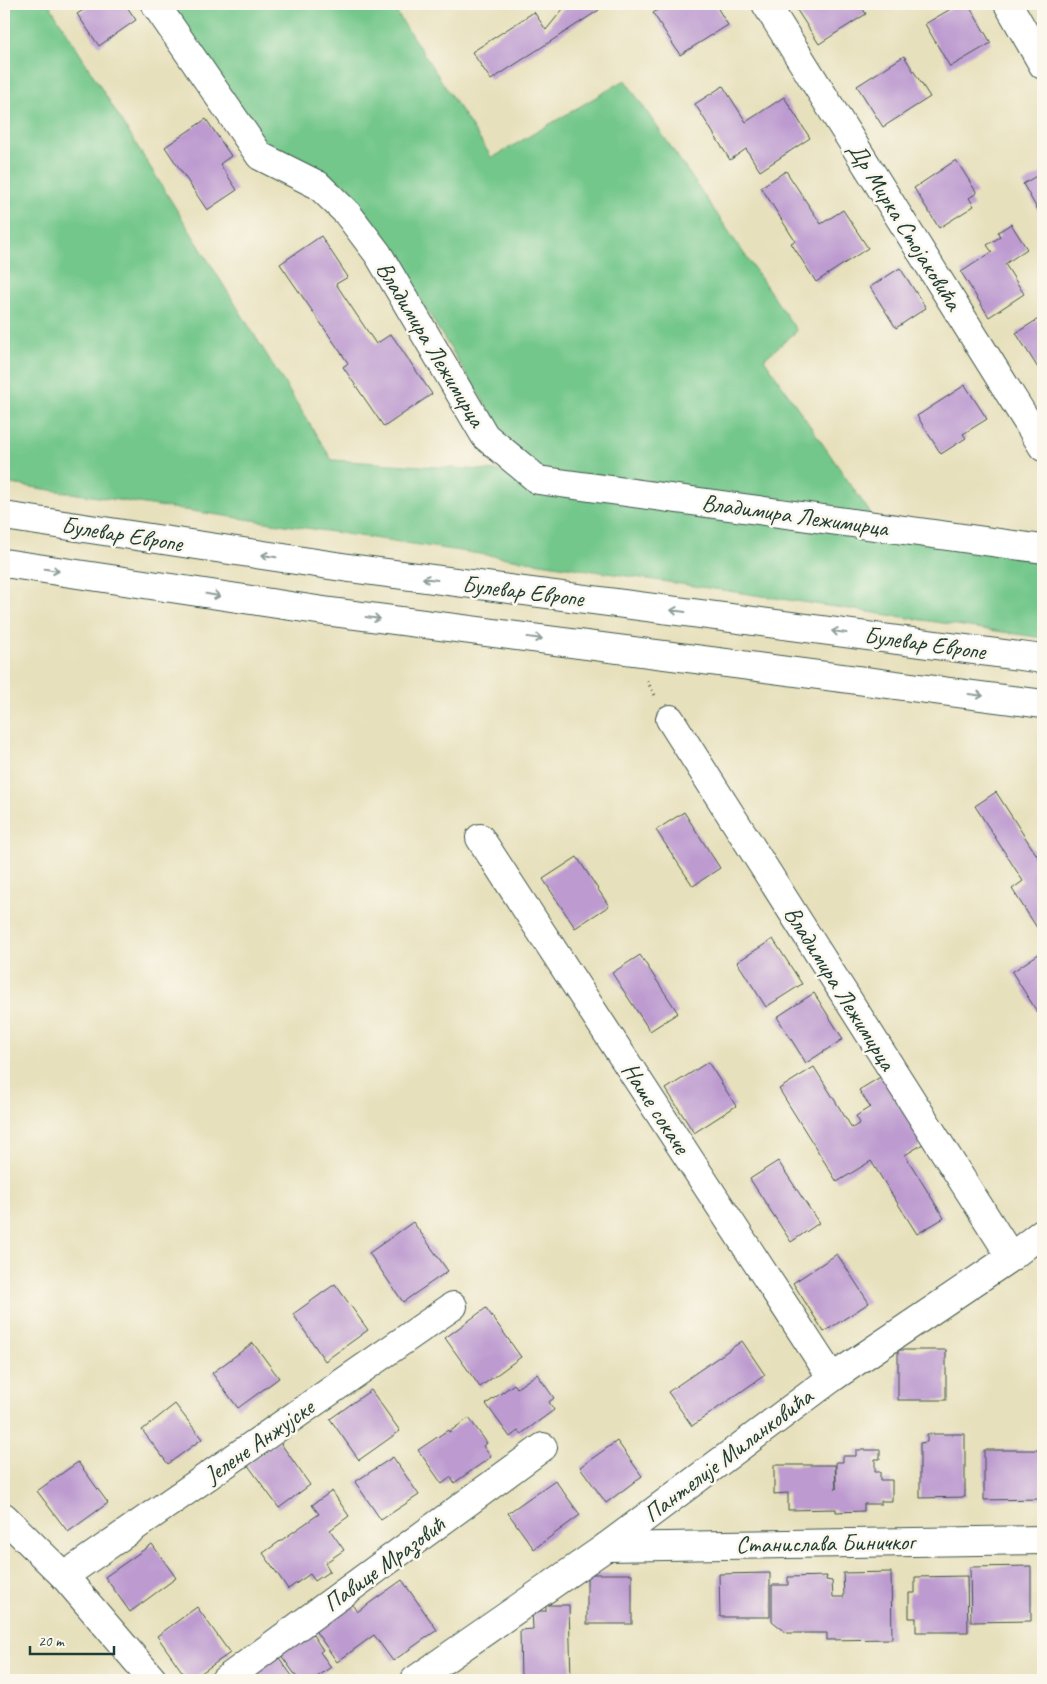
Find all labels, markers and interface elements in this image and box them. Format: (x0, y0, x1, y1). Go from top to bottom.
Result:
street label: Др Мирка Стојаковића (841, 136, 970, 317)
street label: Владимира Лежимирца (370, 256, 493, 433)
street label: Владимира Лежимирца (700, 487, 891, 543)
street label: Булевар Европе (59, 510, 187, 559)
one-way arrow (261, 551, 277, 561)
one-way arrow (44, 566, 60, 576)
street label: Булевар Европе (461, 569, 588, 614)
one-way arrow (422, 574, 438, 584)
one-way arrow (204, 590, 220, 600)
one-way arrow (670, 606, 686, 616)
one-way arrow (365, 613, 381, 623)
street label: Булевар Европе (862, 620, 990, 667)
one-way arrow (831, 627, 847, 637)
one-way arrow (526, 633, 542, 643)
one-way arrow (967, 690, 983, 700)
street label: Владимира Лежимирца (778, 900, 903, 1077)
street label: Наше сокаче (615, 1057, 698, 1161)
street label: Пантелије Миланковића (637, 1381, 820, 1528)
street label: Јелене Анжујске (197, 1391, 322, 1490)
street label: Павице Мразовић (317, 1509, 453, 1619)
street label: Станислава Биничког (735, 1526, 918, 1560)
scale bar (30, 1624, 114, 1656)
text: 20 m (38, 1632, 65, 1651)

